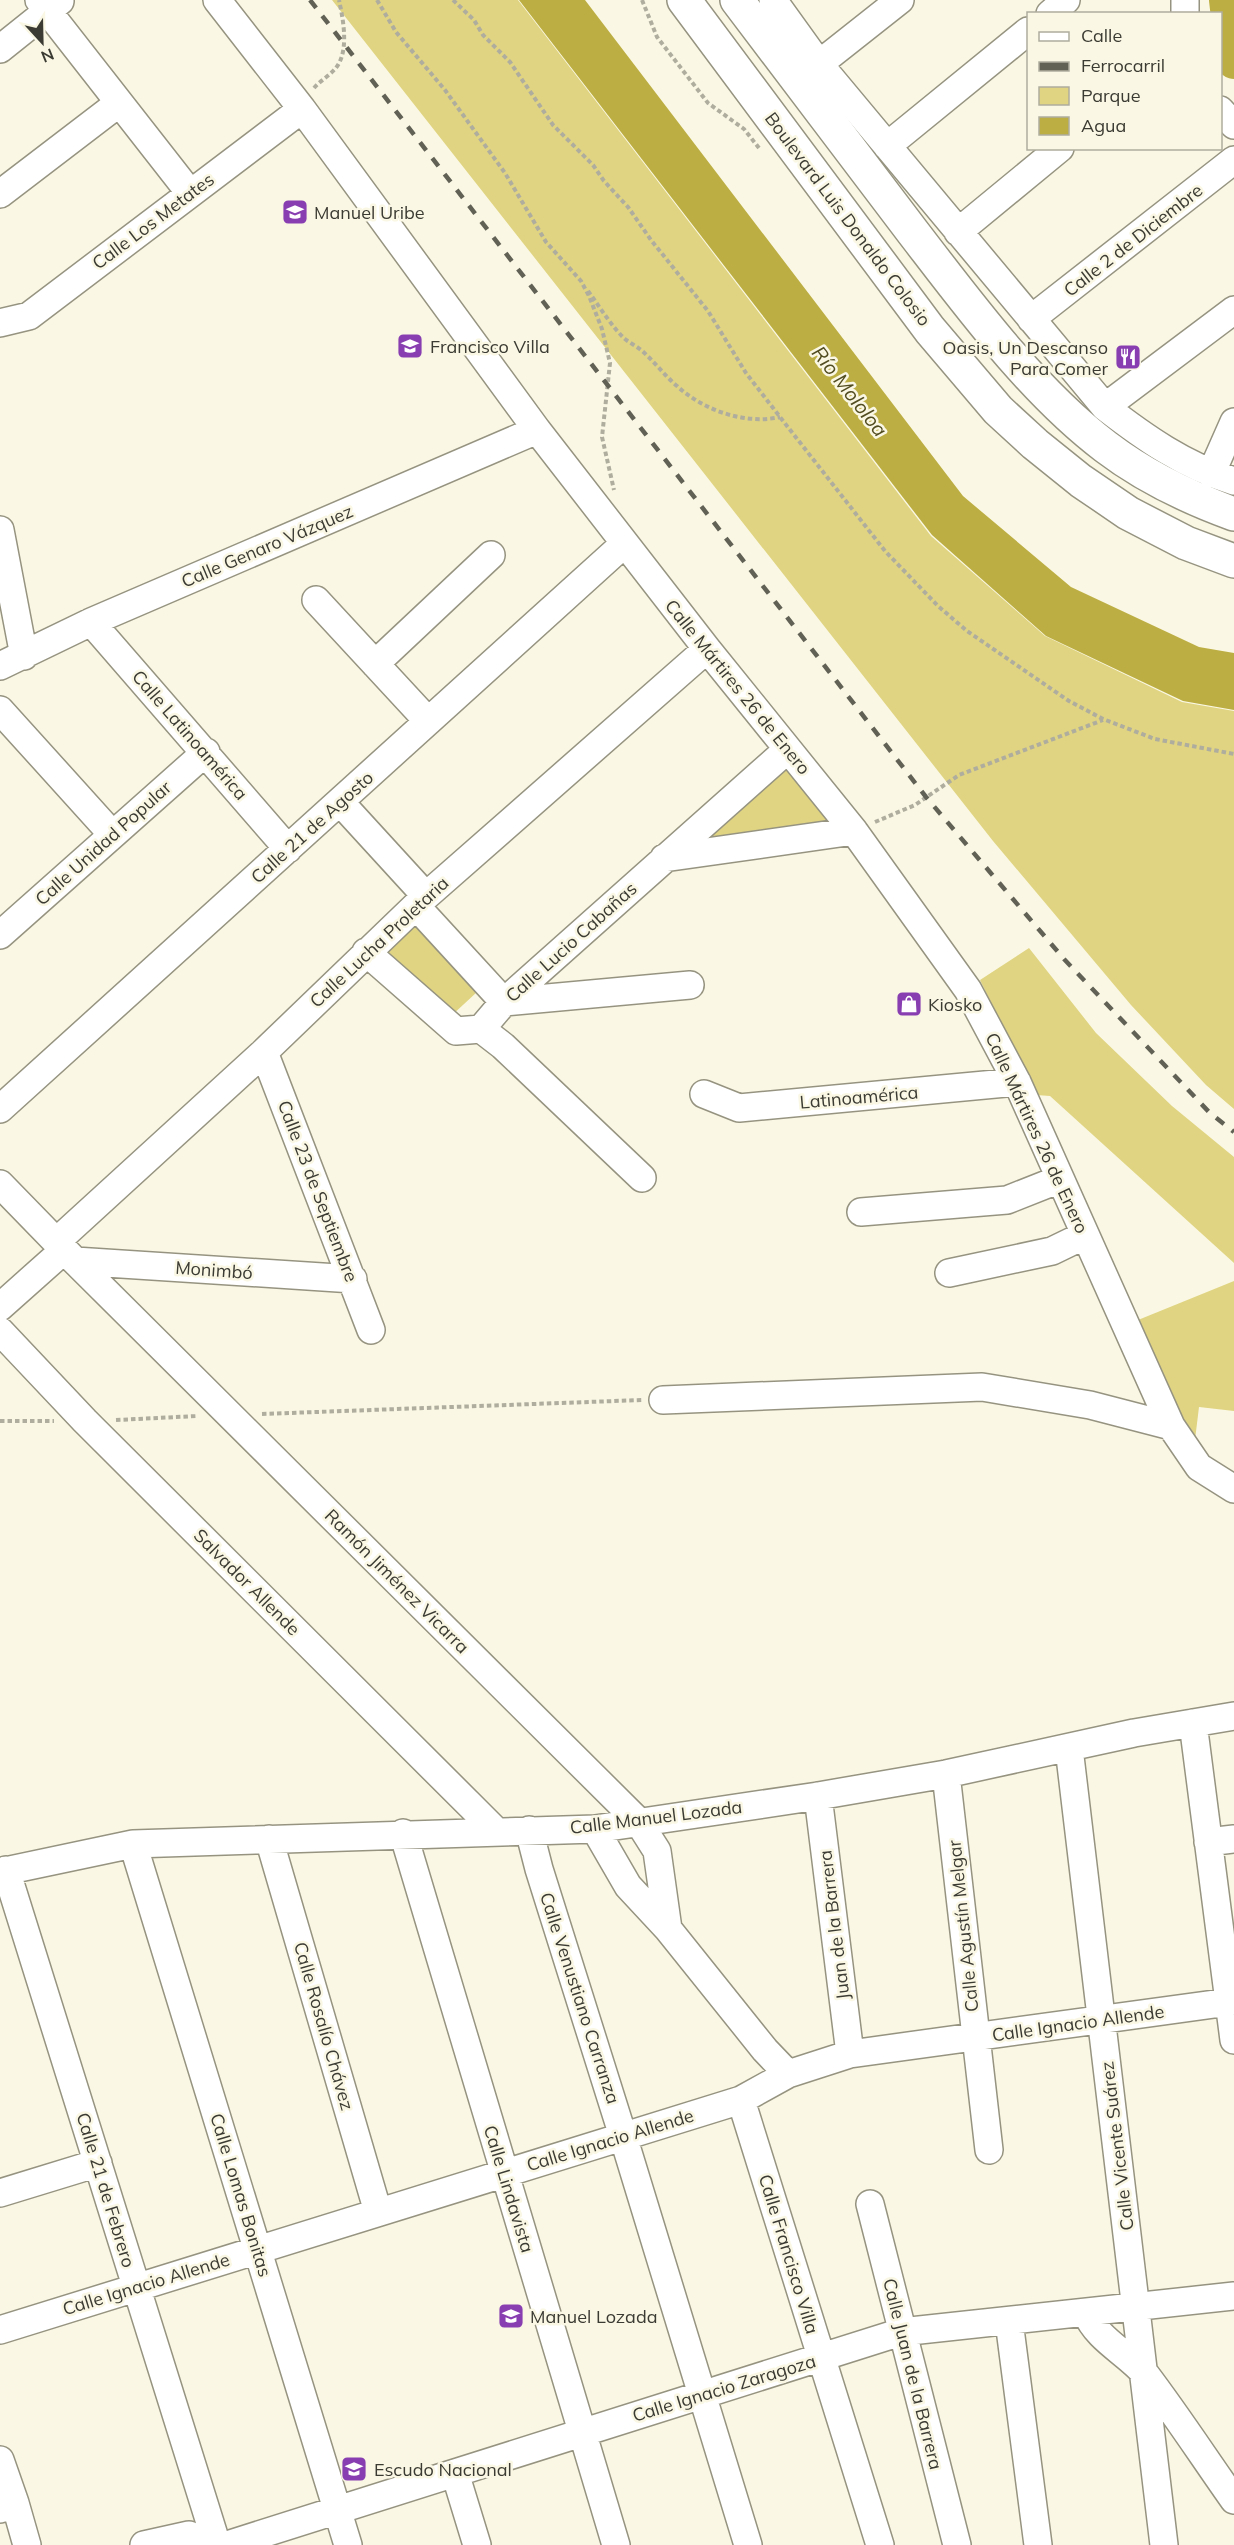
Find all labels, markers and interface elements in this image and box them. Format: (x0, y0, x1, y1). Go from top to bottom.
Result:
north arrow (12, 12, 72, 72)
legend (1027, 12, 1222, 150)
text: Calle (1081, 24, 1122, 47)
text: N (38, 44, 57, 67)
text: Ferrocarril (1081, 54, 1165, 77)
text: Parque (1081, 84, 1140, 107)
street label: Boulevard Luis Donaldo Colosio (760, 107, 936, 331)
text: Agua (1081, 114, 1126, 137)
street label: Calle Los Metates (87, 168, 219, 274)
street label: Calle 2 de Diciembre (1059, 179, 1207, 301)
school or university icon: Manuel Uribe (280, 197, 310, 227)
place label: Manuel Uribe (314, 201, 425, 224)
school or university icon: Francisco Villa (395, 331, 425, 361)
place label: Francisco Villa (430, 335, 550, 358)
place label: Oasis, Un Descanso Para Comer (943, 336, 1108, 380)
water label: Río Mololoa (807, 341, 893, 441)
restaurant icon: Oasis, Un Descanso Para Comer (1113, 342, 1143, 372)
street label: Calle Genaro Vázquez (178, 499, 356, 593)
street label: Calle Mártires 26 de Enero (660, 595, 816, 779)
street label: Calle Latinoamérica (127, 665, 253, 805)
street label: Calle 21 de Agosto (246, 766, 378, 888)
street label: Calle Unidad Popular (30, 775, 176, 910)
street label: Calle Lucha Proletaria (305, 872, 453, 1012)
street label: Calle Lucio Cabañas (501, 877, 641, 1007)
shop icon: Kiosko (894, 989, 924, 1019)
place label: Kiosko (928, 993, 982, 1016)
street label: Calle Mártires 26 de Enero (980, 1029, 1094, 1237)
street label: Latinoamérica (799, 1080, 919, 1114)
street label: Calle 23 de Septiembre (273, 1097, 363, 1285)
street label: Monimbó (175, 1256, 253, 1284)
street label: Ramón Jiménez Vicarra (320, 1504, 474, 1658)
street label: Salvador Allende (189, 1524, 305, 1640)
street label: Calle Manuel Lozada (569, 1795, 743, 1839)
street label: Calle Agustín Melgar (942, 1838, 983, 2013)
street label: Juan de la Barrera (813, 1849, 855, 2001)
street label: Calle Venustiano Carranza (535, 1889, 625, 2107)
street label: Calle Rosalío Chávez (289, 1939, 359, 2113)
street label: Calle Ignacio Allende (990, 2000, 1166, 2046)
street label: Calle Vicente Suárez (1095, 2060, 1139, 2232)
street label: Calle Ignacio Allende (524, 2104, 696, 2176)
street label: Calle 21 de Febrero (72, 2110, 140, 2270)
street label: Calle Lomas Bonitas (205, 2111, 277, 2279)
street label: Calle Lindavista (479, 2123, 539, 2255)
street label: Calle Francisco Villa (754, 2171, 824, 2337)
street label: Calle Ignacio Allende (60, 2248, 232, 2320)
street label: Calle Juan de la Barrera (878, 2276, 948, 2472)
school or university icon: Manuel Lozada (496, 2301, 526, 2331)
place label: Manuel Lozada (530, 2305, 658, 2328)
street label: Calle Ignacio Zaragoza (630, 2349, 818, 2427)
school or university icon: Escudo Nacional (339, 2454, 369, 2484)
place label: Escudo Nacional (374, 2458, 512, 2481)

